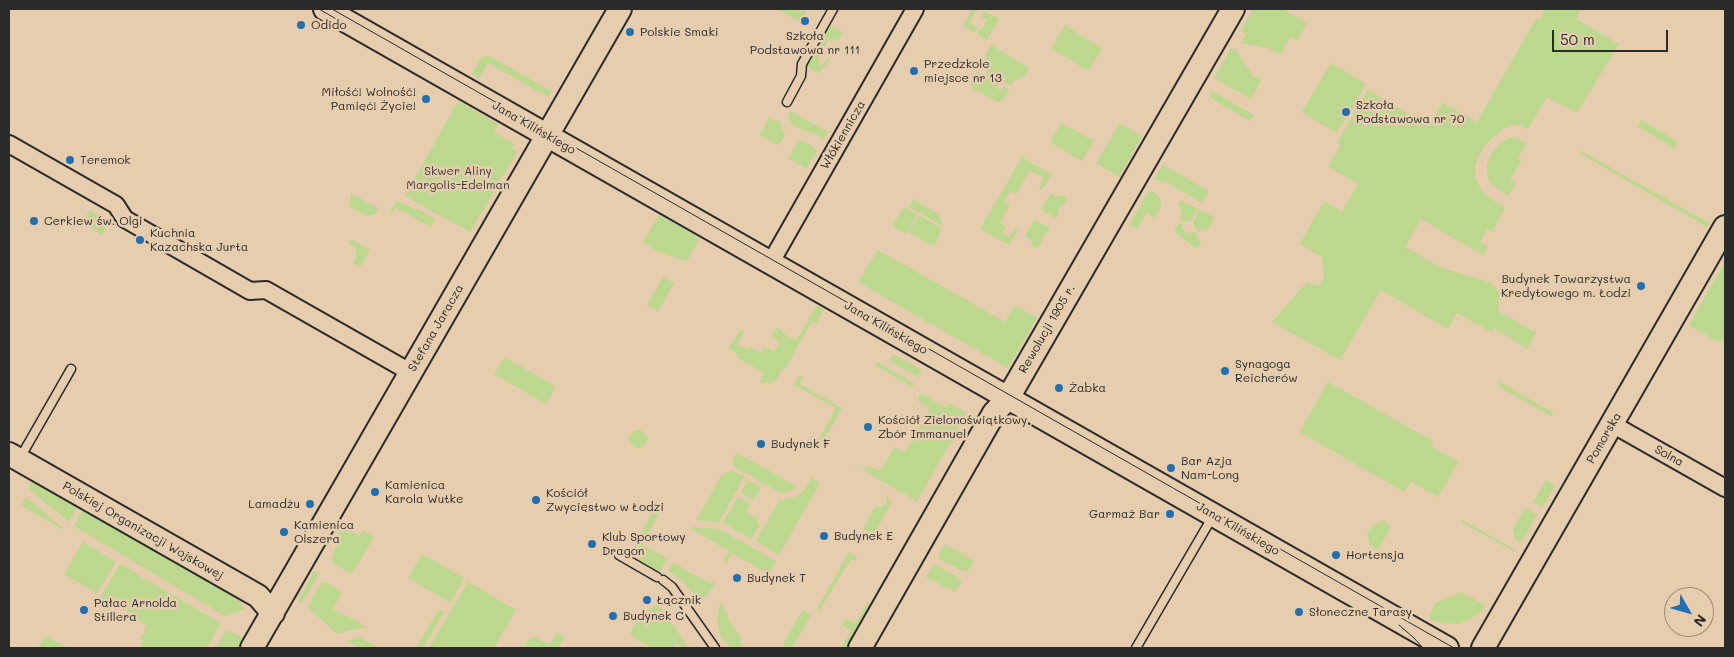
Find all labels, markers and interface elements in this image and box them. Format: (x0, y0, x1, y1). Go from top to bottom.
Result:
marker: Szkoła Podstawowa nr 111 (799, 15, 811, 27)
place label: Odido (311, 18, 347, 32)
marker: Odido (295, 19, 307, 31)
scale bar (1554, 20, 1670, 52)
place label: Polskie Smaki (640, 25, 718, 39)
marker: Polskie Smaki (624, 26, 636, 38)
place label: Szkoła Podstawowa nr 111 (750, 29, 860, 57)
text: 50 m (1560, 29, 1595, 49)
place label: Przedzkole miejsce nr 13 (924, 57, 1002, 85)
marker: Przedzkole miejsce nr 13 (908, 65, 920, 77)
place label: Miłość! Wolność! Pamięć! Życie! (322, 85, 416, 113)
marker: Miłość! Wolność! Pamięć! Życie! (420, 93, 432, 105)
street label: Jana Kilińskiego (490, 98, 578, 158)
street label: Włókiennicza (818, 98, 868, 172)
place label: Szkoła Podstawowa nr 70 (1356, 98, 1464, 126)
marker: Szkoła Podstawowa nr 70 (1340, 106, 1352, 118)
place label: Teremok (80, 153, 131, 167)
marker: Teremok (64, 154, 76, 166)
park label: Skwer Aliny Margolis-Edelman (406, 164, 510, 192)
place label: Cerkiew św. Olgi (44, 214, 142, 228)
marker: Cerkiew św. Olgi (28, 215, 40, 227)
place label: Kuchnia Kazachska Jurta (150, 226, 248, 254)
marker: Kuchnia Kazachska Jurta (134, 234, 146, 246)
place label: Budynek Towarzystwa Kredytowego m. Łodzi (1501, 272, 1631, 300)
marker: Budynek Towarzystwa Kredytowego m. Łodzi (1635, 280, 1647, 292)
street label: Stefana Jaracza (405, 282, 467, 374)
street label: Rewolucji 1905 r. (1016, 282, 1078, 376)
street label: Jana Kilińskiego (842, 298, 930, 358)
place label: Synagoga Reicherów (1235, 357, 1297, 385)
marker: Synagoga Reicherów (1219, 365, 1231, 377)
place label: Żabka (1069, 381, 1106, 395)
marker: Żabka (1053, 382, 1065, 394)
street label: Pomorska (1584, 410, 1624, 466)
place label: Kościół Zielonoświątkowy. Zbór Immanuel (878, 413, 1031, 441)
marker: Kościół Zielonoświątkowy. Zbór Immanuel (862, 421, 874, 433)
place label: Budynek F (771, 437, 830, 451)
marker: Budynek F (755, 438, 767, 450)
street label: Solna (1652, 442, 1686, 470)
place label: Bar Azja Nam-Long (1181, 454, 1239, 482)
marker: Bar Azja Nam-Long (1165, 462, 1177, 474)
place label: Kamienica Karola Wutke (385, 478, 463, 506)
street label: Polskiej Organizacji Wojskowej (60, 479, 226, 583)
marker: Kamienica Karola Wutke (369, 486, 381, 498)
place label: Kościół Zwycięstwo w Łodzi (546, 486, 664, 514)
marker: Kościół Zwycięstwo w Łodzi (530, 494, 542, 506)
place label: Lamadżu (248, 497, 300, 511)
marker: Lamadżu (304, 498, 316, 510)
street label: Jana Kilińskiego (1194, 499, 1282, 559)
place label: Garmaż Bar (1089, 507, 1160, 521)
marker: Garmaż Bar (1164, 508, 1176, 520)
place label: Kamienica Olszera (294, 518, 354, 546)
marker: Kamienica Olszera (278, 526, 290, 538)
place label: Budynek E (834, 529, 893, 543)
place label: Klub Sportowy Dragon (602, 530, 686, 558)
marker: Budynek E (818, 530, 830, 542)
marker: Klub Sportowy Dragon (586, 538, 598, 550)
place label: Hortensja (1346, 548, 1404, 562)
marker: Hortensja (1330, 549, 1342, 561)
place label: Budynek T (747, 571, 806, 585)
marker: Budynek T (731, 572, 743, 584)
north arrow (1664, 587, 1714, 637)
place label: Łącznik (657, 593, 701, 607)
marker: Łącznik (641, 594, 653, 606)
place label: Pałac Arnolda Stillera (94, 596, 177, 624)
marker: Pałac Arnolda Stillera (78, 604, 90, 616)
place label: Słoneczne Tarasy (1309, 605, 1412, 619)
marker: Słoneczne Tarasy (1293, 606, 1305, 618)
place label: Budynek C (623, 609, 684, 623)
marker: Budynek C (607, 610, 619, 622)
text: N (1690, 611, 1711, 631)

